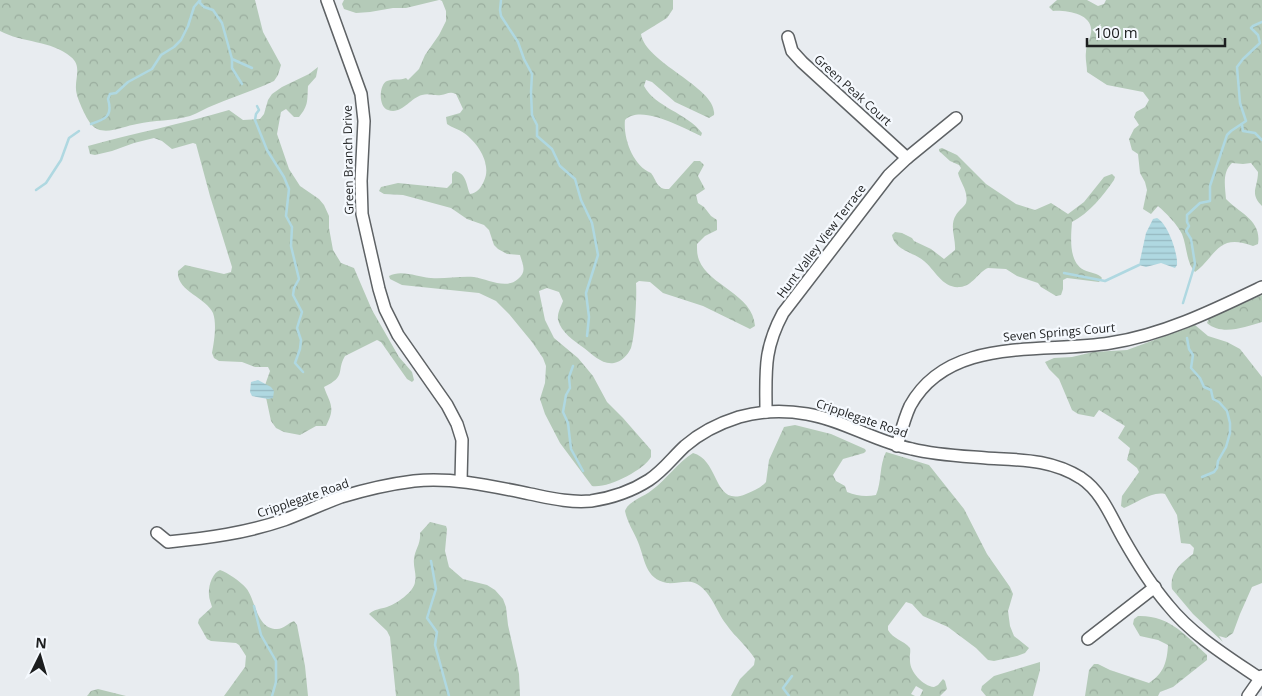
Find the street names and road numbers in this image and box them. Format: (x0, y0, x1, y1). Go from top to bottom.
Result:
street label: Green Peak Court (811, 51, 895, 129)
street label: Green Branch Drive (339, 105, 357, 215)
street label: Hunt Valley View Terrace (773, 180, 870, 301)
street label: Seven Springs Court (1002, 319, 1116, 345)
street label: Cripplegate Road (814, 394, 910, 442)
street label: Cripplegate Road (255, 474, 351, 522)

